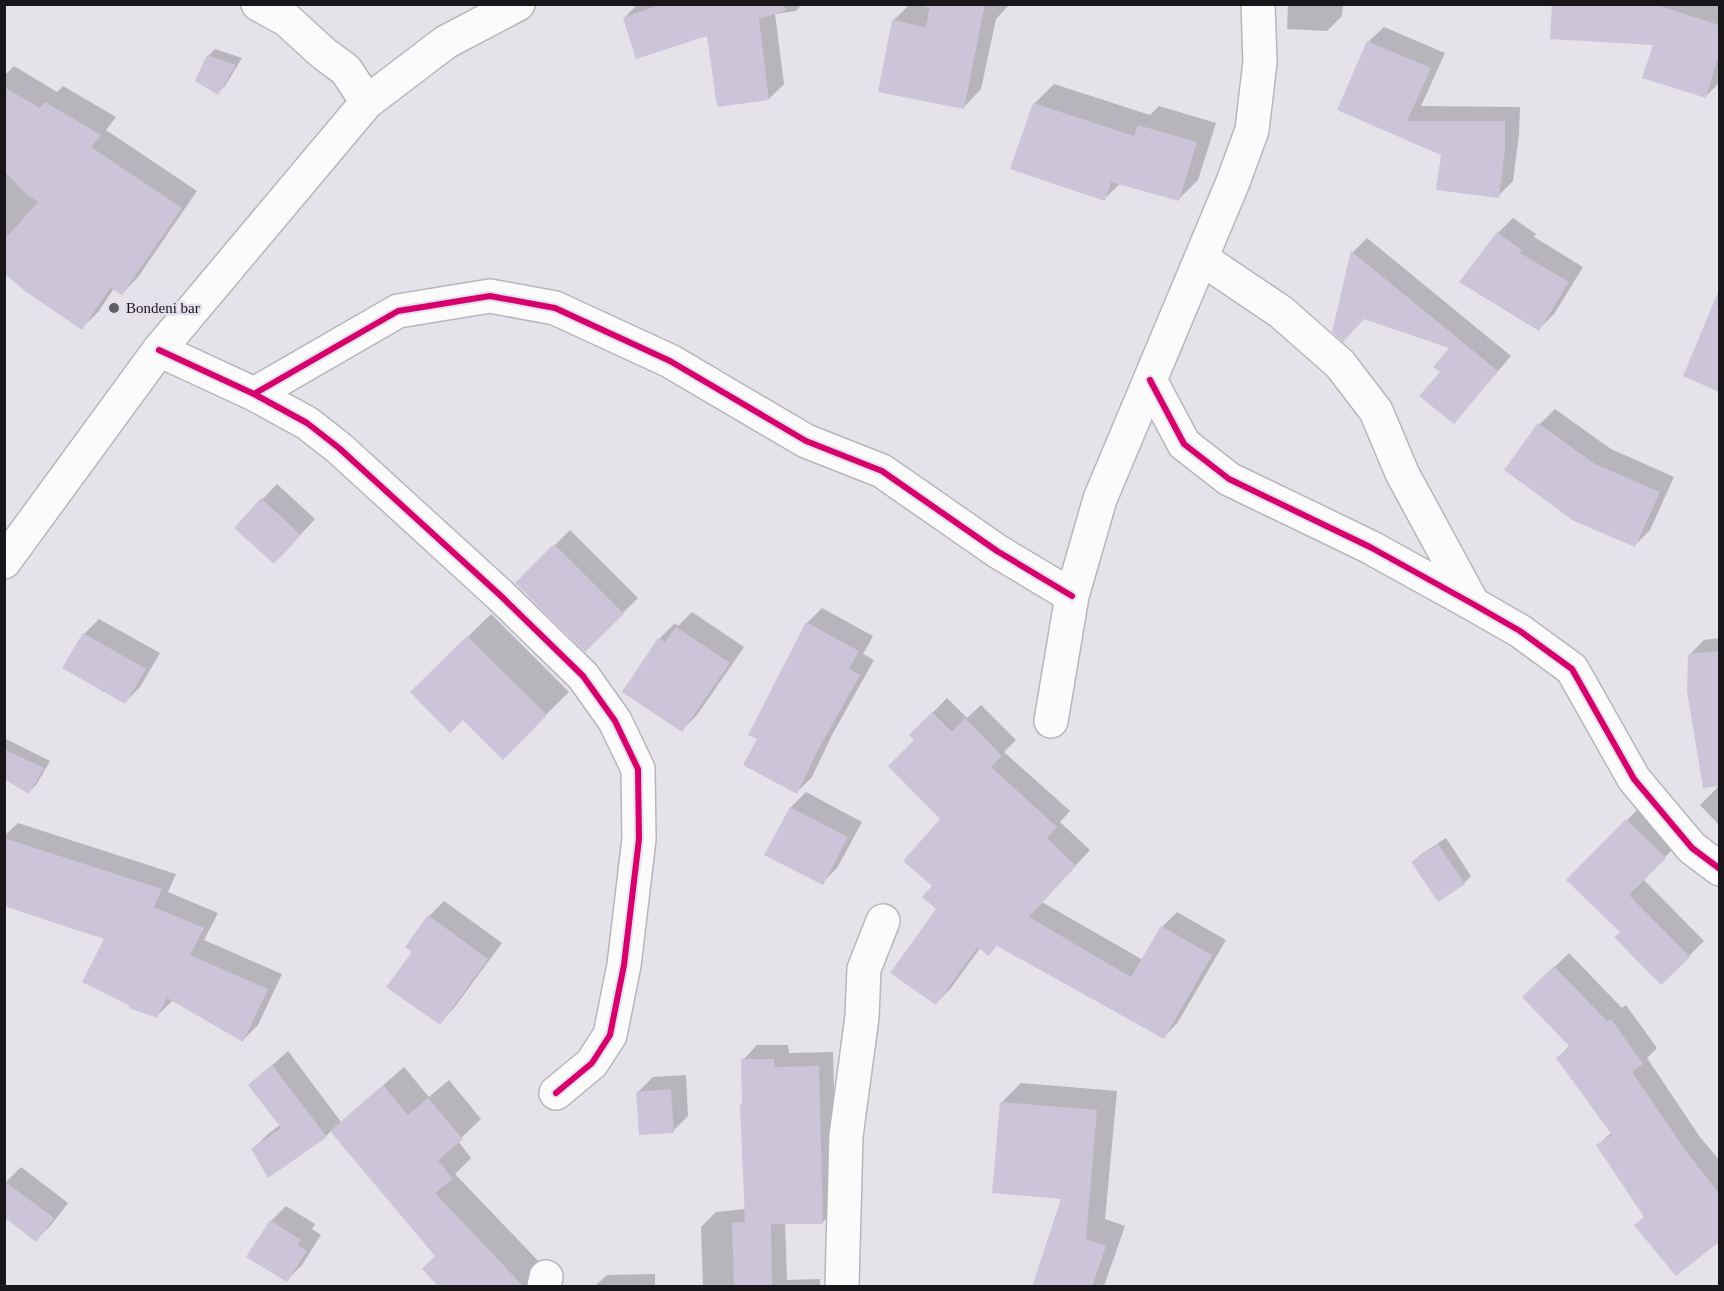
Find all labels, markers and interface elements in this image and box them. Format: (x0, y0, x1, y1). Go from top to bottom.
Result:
place label: Bondeni bar (126, 300, 200, 316)
marker: Bondeni bar (107, 301, 121, 315)

